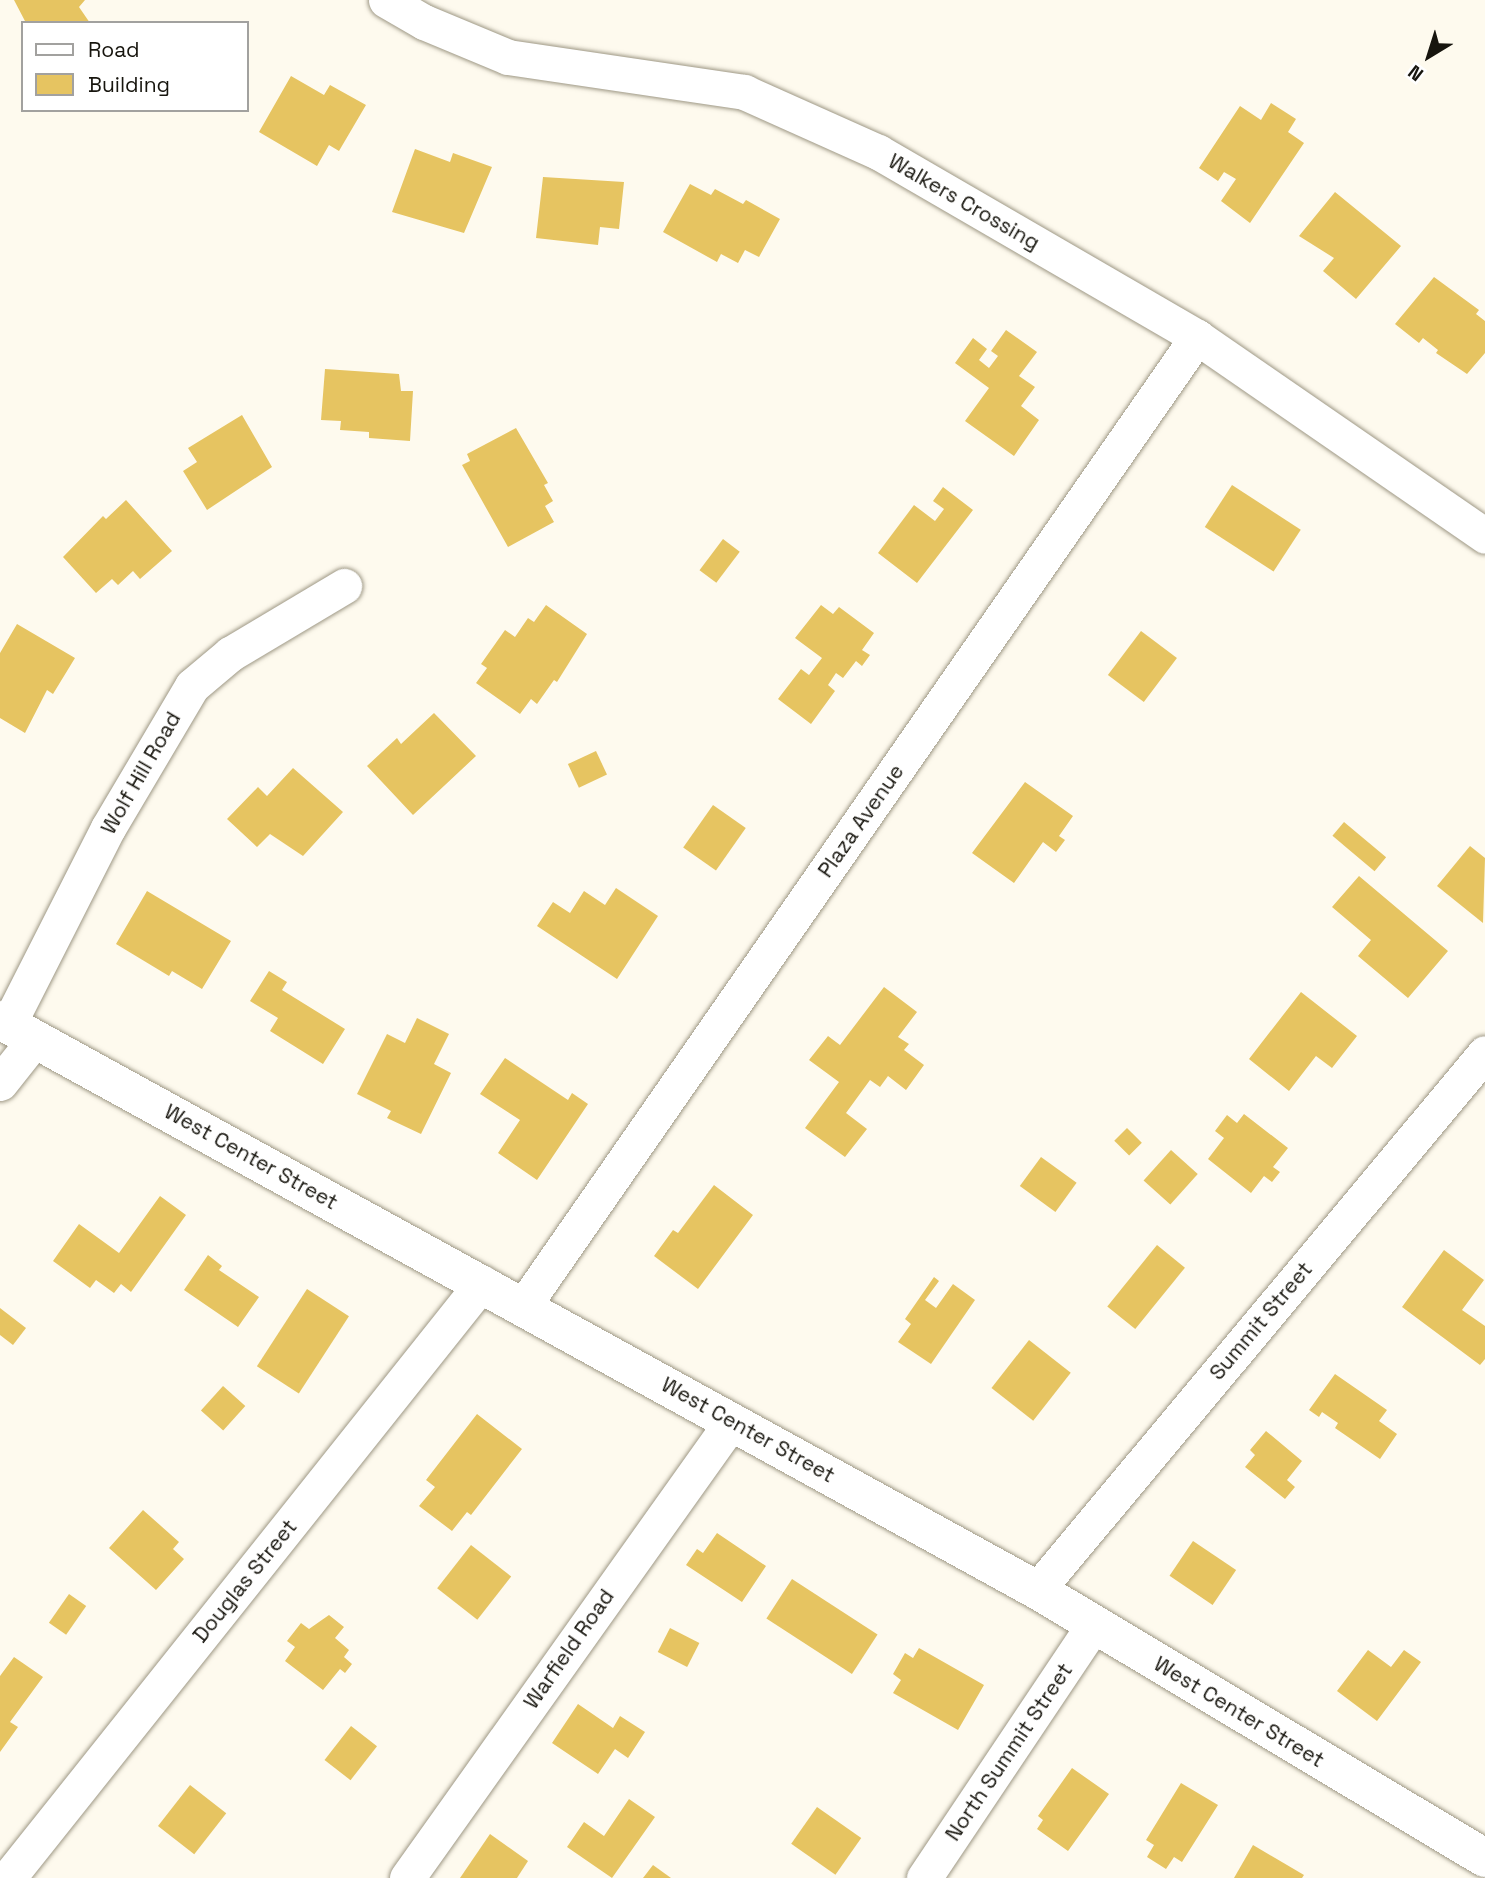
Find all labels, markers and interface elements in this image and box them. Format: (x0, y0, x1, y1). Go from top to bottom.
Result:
legend (21, 21, 248, 112)
north arrow (1394, 21, 1464, 91)
text: Road (88, 36, 140, 63)
text: N (1403, 59, 1428, 87)
text: Building (88, 71, 170, 98)
street label: Walkers Crossing (884, 148, 1044, 256)
street label: Wolf Hill Road (96, 707, 186, 839)
street label: Plaza Avenue (813, 760, 909, 882)
street label: West Center Street (160, 1099, 342, 1215)
street label: Summit Street (1204, 1257, 1318, 1385)
street label: West Center Street (657, 1372, 839, 1488)
street label: Douglas Street (188, 1514, 302, 1648)
street label: Warfield Road (518, 1584, 620, 1714)
street label: West Center Street (1149, 1651, 1329, 1773)
street label: North Summit Street (940, 1658, 1078, 1846)

